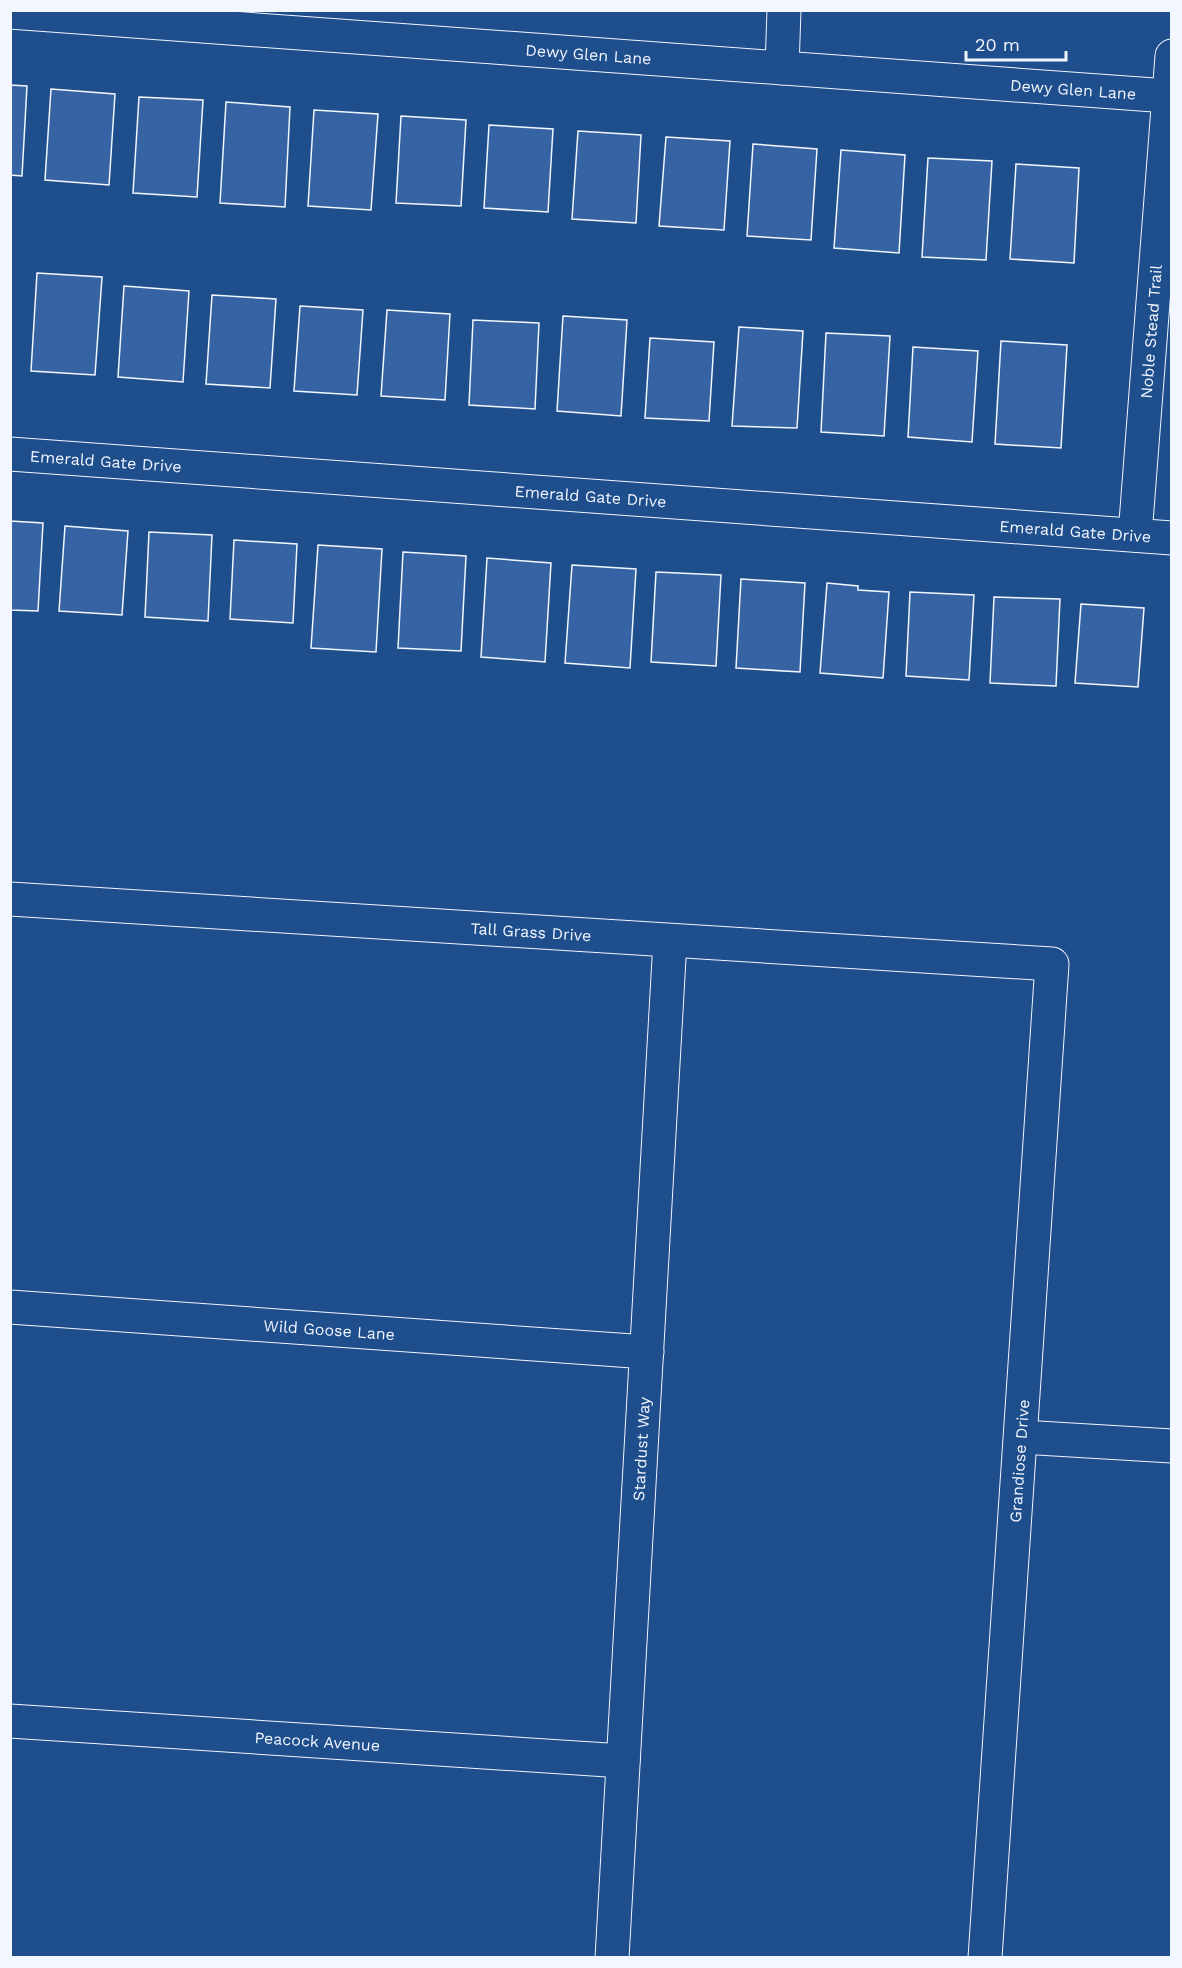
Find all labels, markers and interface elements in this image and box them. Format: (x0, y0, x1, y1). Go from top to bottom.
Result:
scale bar (966, 24, 1066, 62)
text: 20 m (975, 34, 1020, 55)
street label: Dewy Glen Lane (525, 40, 652, 69)
street label: Dewy Glen Lane (1010, 76, 1137, 104)
street label: Noble Stead Trail (1137, 264, 1166, 399)
street label: Emerald Gate Drive (29, 446, 182, 476)
street label: Emerald Gate Drive (514, 482, 667, 511)
street label: Emerald Gate Drive (999, 517, 1152, 546)
street label: Tall Grass Drive (470, 919, 592, 945)
street label: Wild Goose Lane (263, 1316, 396, 1344)
street label: Stardust Way (629, 1396, 654, 1501)
street label: Grandiose Drive (1006, 1399, 1033, 1523)
street label: Peacock Avenue (254, 1728, 381, 1755)

